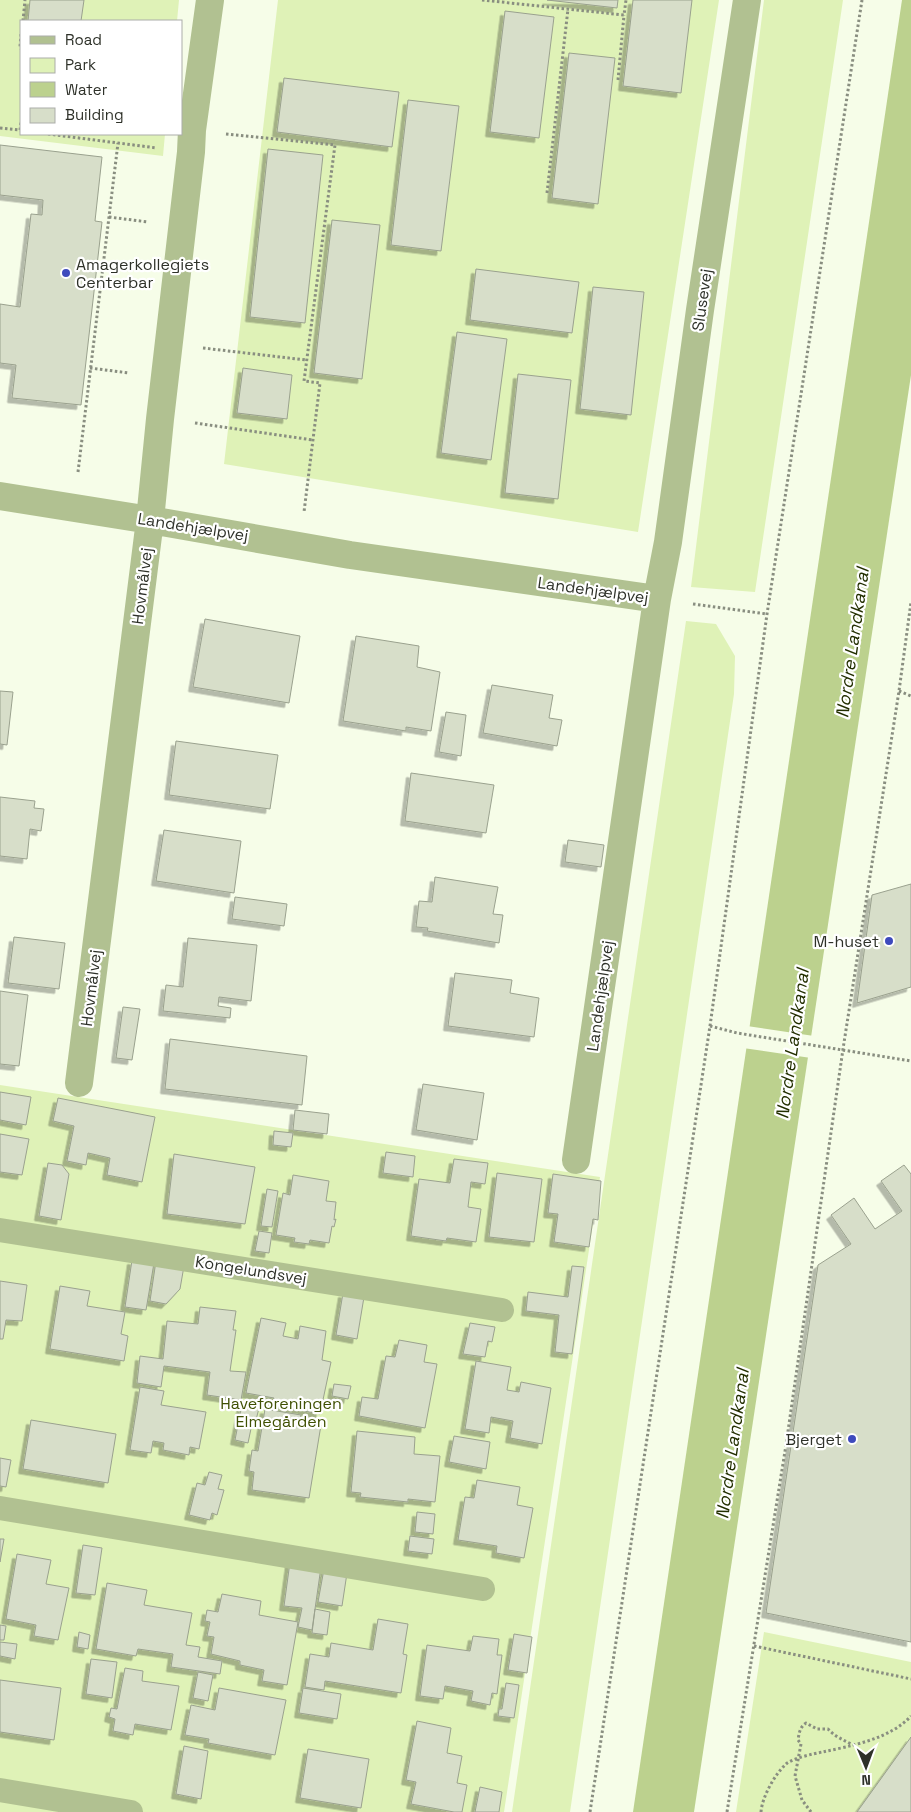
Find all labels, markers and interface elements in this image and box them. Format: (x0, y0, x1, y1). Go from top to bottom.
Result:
legend (20, 20, 182, 135)
text: Road (65, 30, 102, 49)
text: Park (65, 55, 96, 74)
text: Water (65, 80, 108, 99)
text: Building (65, 105, 124, 124)
place label: Amagerkollegiets Centerbar (76, 254, 209, 293)
marker: Amagerkollegiets Centerbar (60, 267, 72, 279)
street label: Slusevej (687, 267, 717, 333)
street label: Landehjælpvej (136, 508, 250, 546)
street label: Hovmålvej (127, 546, 157, 626)
water label: Nordre Landkanal (830, 564, 874, 720)
street label: Landehjælpvej (536, 572, 650, 608)
place label: M-huset (813, 931, 879, 952)
marker: M-huset (883, 935, 895, 947)
street label: Landehjælpvej (582, 939, 618, 1053)
street label: Hovmålvej (76, 948, 106, 1028)
water label: Nordre Landkanal (770, 965, 814, 1121)
street label: Kongelundsvej (194, 1251, 308, 1289)
water label: Nordre Landkanal (710, 1365, 754, 1521)
park label: Haveforeningen Elmegården (220, 1393, 342, 1432)
place label: Bjerget (785, 1429, 842, 1450)
marker: Bjerget (846, 1433, 858, 1445)
north arrow (841, 1742, 891, 1792)
text: N (861, 1771, 871, 1789)

